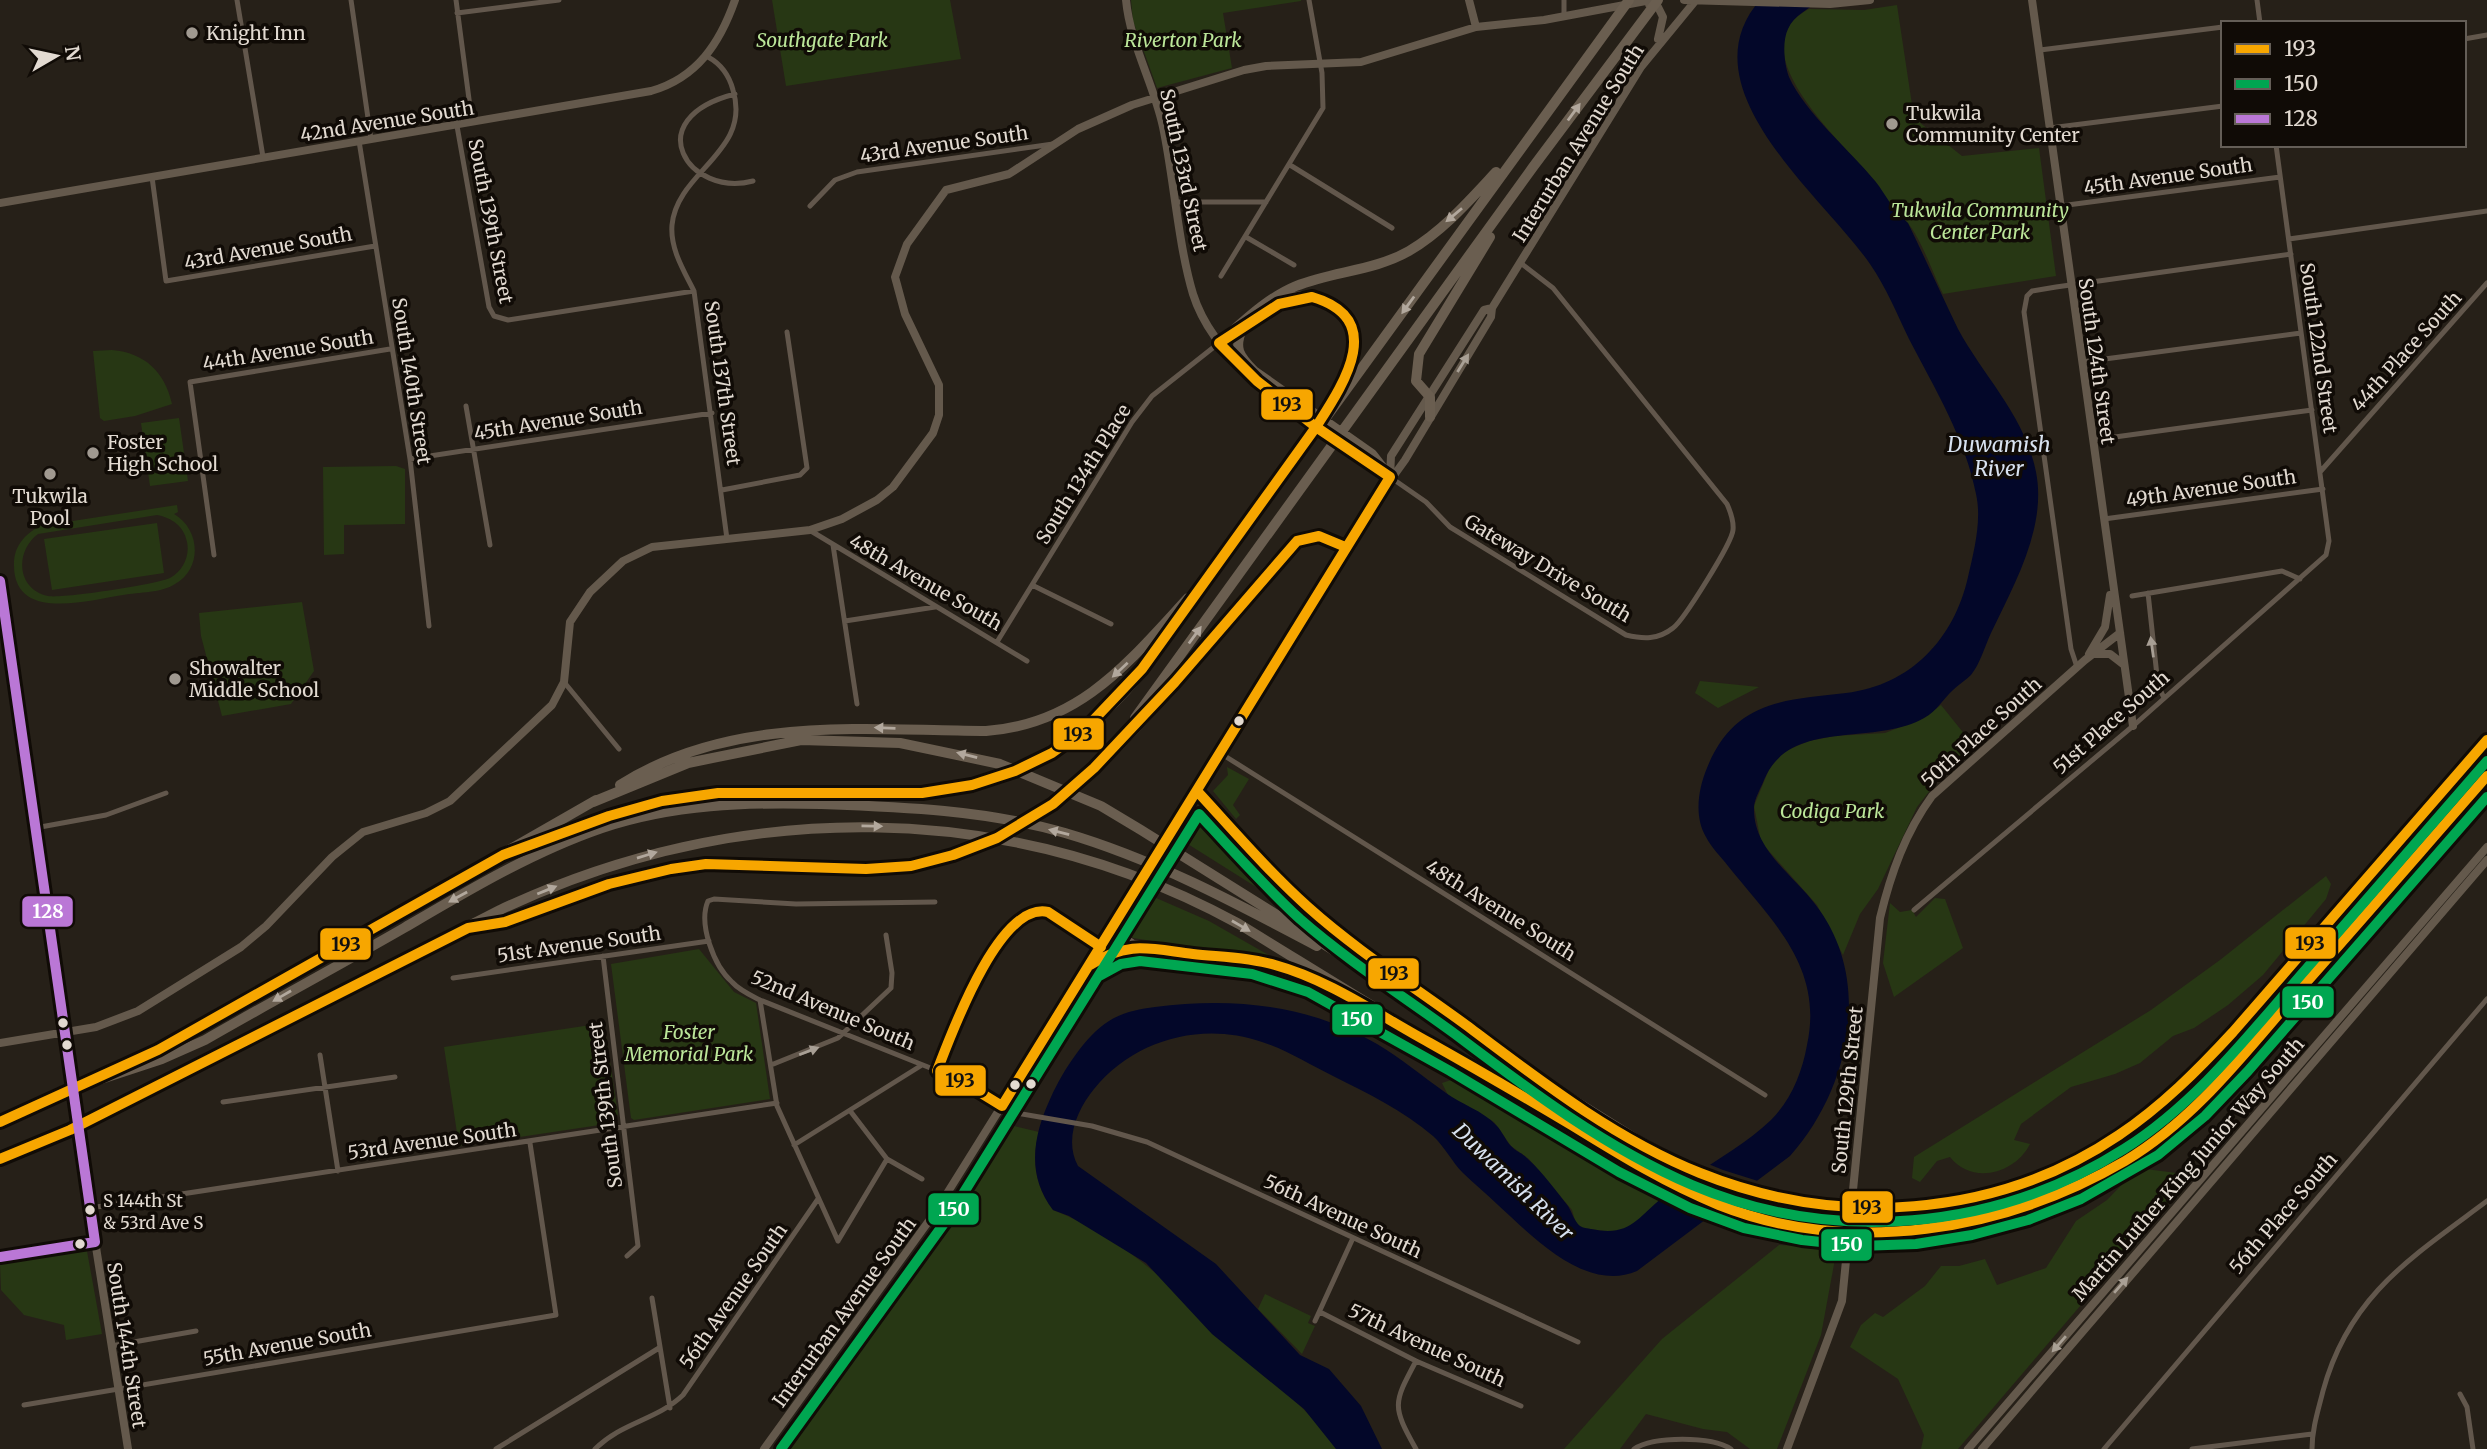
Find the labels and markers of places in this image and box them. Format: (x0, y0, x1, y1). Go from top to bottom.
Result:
place label: Knight Inn (206, 21, 306, 45)
marker: Knight Inn (184, 25, 200, 41)
place label: Tukwila Community Center (1906, 101, 2080, 147)
marker: Tukwila Community Center (1884, 116, 1900, 132)
place label: Foster High School (107, 430, 218, 476)
marker: Foster High School (85, 445, 101, 461)
marker: Tukwila Pool (42, 466, 58, 482)
place label: Tukwila Pool (12, 484, 88, 530)
place label: Showalter Middle School (189, 656, 319, 702)
marker: Showalter Middle School (167, 671, 183, 687)
unlabelled marker (1232, 714, 1246, 728)
unlabelled marker (56, 1016, 70, 1030)
unlabelled marker (60, 1038, 74, 1052)
unlabelled marker (1024, 1077, 1038, 1091)
unlabelled marker (1008, 1078, 1022, 1092)
place label: S 144th St & 53rd Ave S (103, 1190, 203, 1234)
marker: S 144th St & 53rd Ave S (83, 1203, 97, 1217)
unlabelled marker (73, 1237, 87, 1251)

